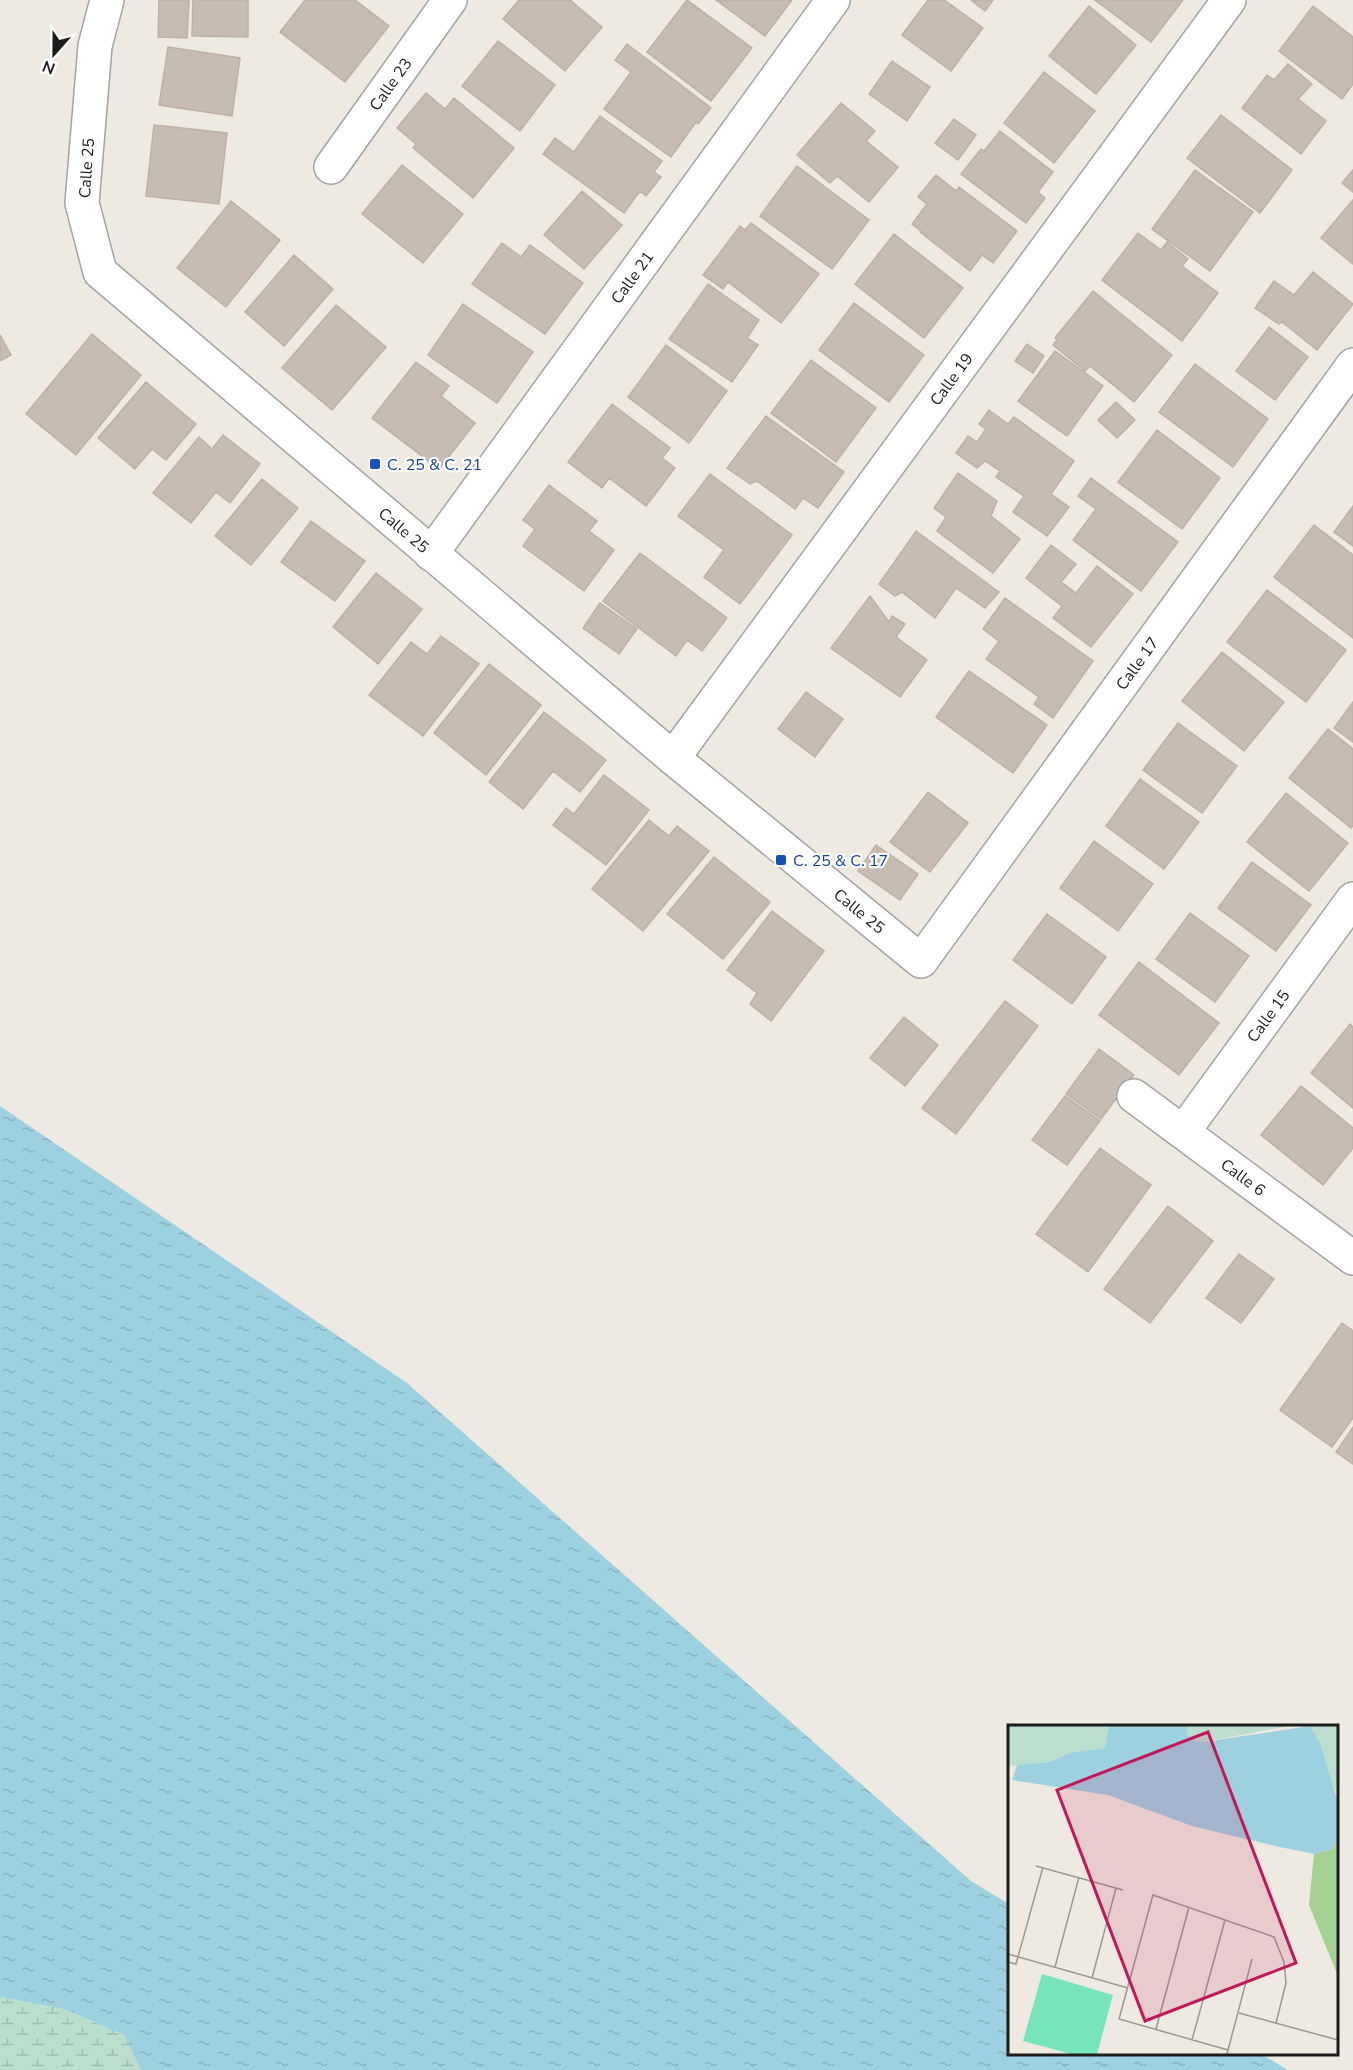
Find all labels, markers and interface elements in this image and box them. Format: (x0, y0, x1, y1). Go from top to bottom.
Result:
north arrow (24, 24, 84, 84)
street label: Calle 23 (365, 54, 417, 115)
text: N (39, 55, 59, 79)
street label: Calle 25 (74, 137, 100, 199)
street label: Calle 21 (606, 247, 659, 309)
street label: Calle 19 (925, 349, 978, 410)
place label: C. 25 & C. 21 (387, 454, 482, 476)
marker: C. 25 & C. 21 (368, 457, 382, 471)
street label: Calle 25 (373, 503, 433, 558)
street label: Calle 17 (1111, 633, 1164, 695)
place label: C. 25 & C. 17 (793, 850, 888, 872)
marker: C. 25 & C. 17 (774, 853, 788, 867)
street label: Calle 25 (829, 884, 889, 939)
street label: Calle 15 (1242, 985, 1295, 1047)
street label: Calle 6 (1216, 1154, 1270, 1202)
inset map (1008, 1725, 1338, 2055)

